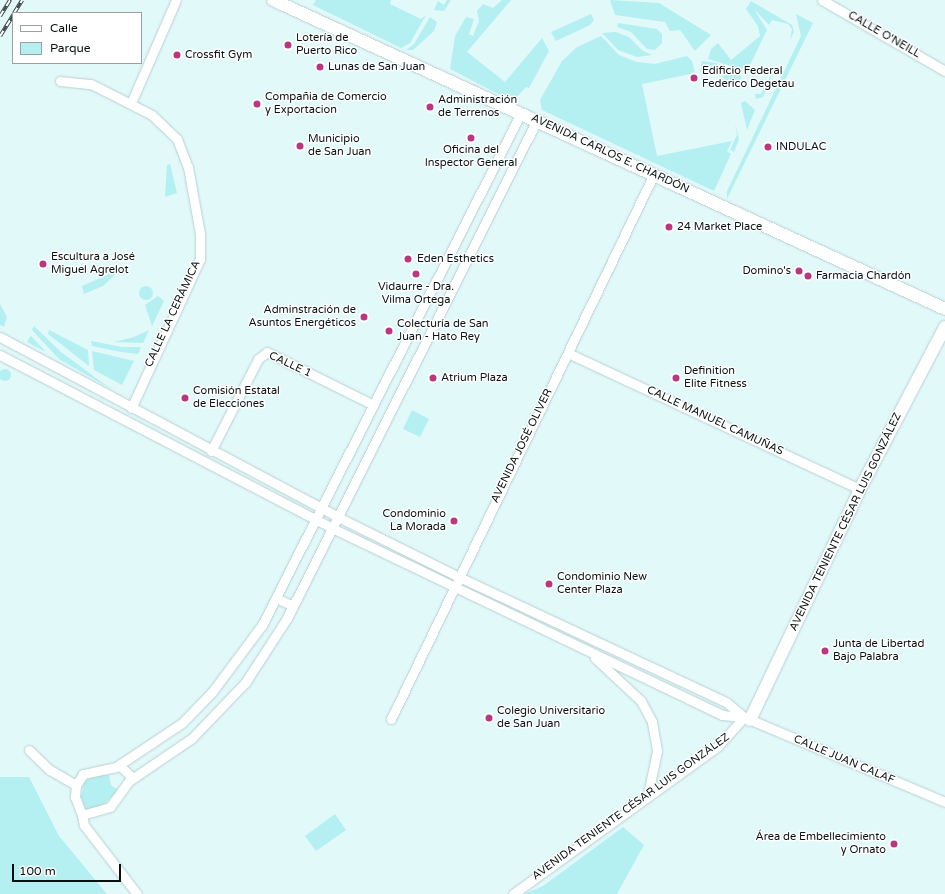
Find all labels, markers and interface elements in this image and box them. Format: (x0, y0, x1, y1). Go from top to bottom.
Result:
street label: CALLE O'NEILL (845, 9, 923, 61)
legend (12, 12, 142, 64)
text: Calle (50, 21, 78, 35)
place label: Lotería de Puerto Rico (296, 32, 357, 58)
marker: Lotería de Puerto Rico (283, 40, 293, 50)
text: Parque (50, 41, 91, 55)
place label: Crossfit Gym (185, 48, 252, 62)
marker: Crossfit Gym (172, 50, 182, 60)
place label: Lunas de San Juan (328, 60, 425, 74)
marker: Lunas de San Juan (315, 62, 325, 72)
place label: Edificio Federal Federico Degetau (702, 65, 794, 91)
marker: Edificio Federal Federico Degetau (689, 73, 699, 83)
place label: Compañia de Comercio y Exportacion (265, 91, 387, 117)
place label: Administración de Terrenos (438, 94, 517, 120)
marker: Compañia de Comercio y Exportacion (252, 99, 262, 109)
marker: Administración de Terrenos (425, 102, 435, 112)
street label: AVENIDA CARLOS E. CHARDÓN (529, 111, 691, 197)
place label: Municipio de San Juan (308, 133, 371, 159)
marker: Oficina del Inspector General (466, 133, 476, 143)
place label: INDULAC (776, 140, 826, 154)
marker: Municipio de San Juan (295, 141, 305, 151)
marker: INDULAC (763, 142, 773, 152)
place label: Oficina del Inspector General (425, 144, 517, 170)
place label: 24 Market Place (677, 220, 762, 234)
marker: 24 Market Place (664, 222, 674, 232)
place label: Escultura a José Miguel Agrelot (51, 251, 135, 277)
place label: Eden Esthetics (417, 252, 494, 266)
marker: Eden Esthetics (402, 253, 414, 265)
marker: Escultura a José Miguel Agrelot (38, 259, 48, 269)
street label: CALLE LA CERÁMICA (143, 259, 203, 369)
place label: Domino's (742, 264, 791, 278)
marker: Domino's (794, 266, 804, 276)
marker: Vidaurre - Dra. Vilma Ortega (410, 268, 422, 280)
place label: Farmacia Chardón (816, 269, 911, 283)
marker: Farmacia Chardón (803, 271, 813, 281)
place label: Vidaurre - Dra. Vilma Ortega (378, 281, 454, 307)
place label: Adminstración de Asuntos Energéticos (248, 304, 356, 330)
marker: Adminstración de Asuntos Energéticos (359, 312, 369, 322)
place label: Colecturía de San Juan - Hato Rey (397, 318, 489, 344)
marker: Colecturía de San Juan - Hato Rey (384, 326, 394, 336)
street label: CALLE 1 (267, 349, 313, 381)
place label: Definition Elite Fitness (684, 365, 747, 391)
place label: Atrium Plaza (441, 371, 508, 385)
marker: Atrium Plaza (428, 373, 438, 383)
marker: Definition Elite Fitness (671, 373, 681, 383)
street label: CALLE MANUEL CAMUÑAS (645, 383, 785, 459)
place label: Comisión Estatal de Elecciones (193, 385, 280, 411)
street label: AVENIDA JOSÉ OLIVER (489, 387, 555, 505)
marker: Comisión Estatal de Elecciones (180, 393, 190, 403)
street label: AVENIDA TENIENTE CÉSAR LUIS GONZÁLEZ (787, 411, 905, 633)
place label: Condominio La Morada (383, 508, 446, 534)
marker: Condominio La Morada (449, 516, 459, 526)
place label: Condominio New Center Plaza (557, 571, 647, 597)
marker: Condominio New Center Plaza (544, 579, 554, 589)
place label: Junta de Libertad Bajo Palabra (833, 638, 924, 664)
marker: Junta de Libertad Bajo Palabra (820, 646, 830, 656)
place label: Colegio Universitario de San Juan (497, 705, 605, 731)
marker: Colegio Universitario de San Juan (484, 713, 494, 723)
street label: AVENIDA TENIENTE CÉSAR LUIS GONZÁLEZ (530, 731, 732, 883)
street label: CALLE JUAN CALAF (792, 733, 896, 787)
place label: Área de Embellecimiento y Ornato (756, 831, 886, 857)
marker: Área de Embellecimiento y Ornato (889, 839, 899, 849)
scale bar (14, 856, 123, 882)
text: 100 m (19, 864, 56, 878)

